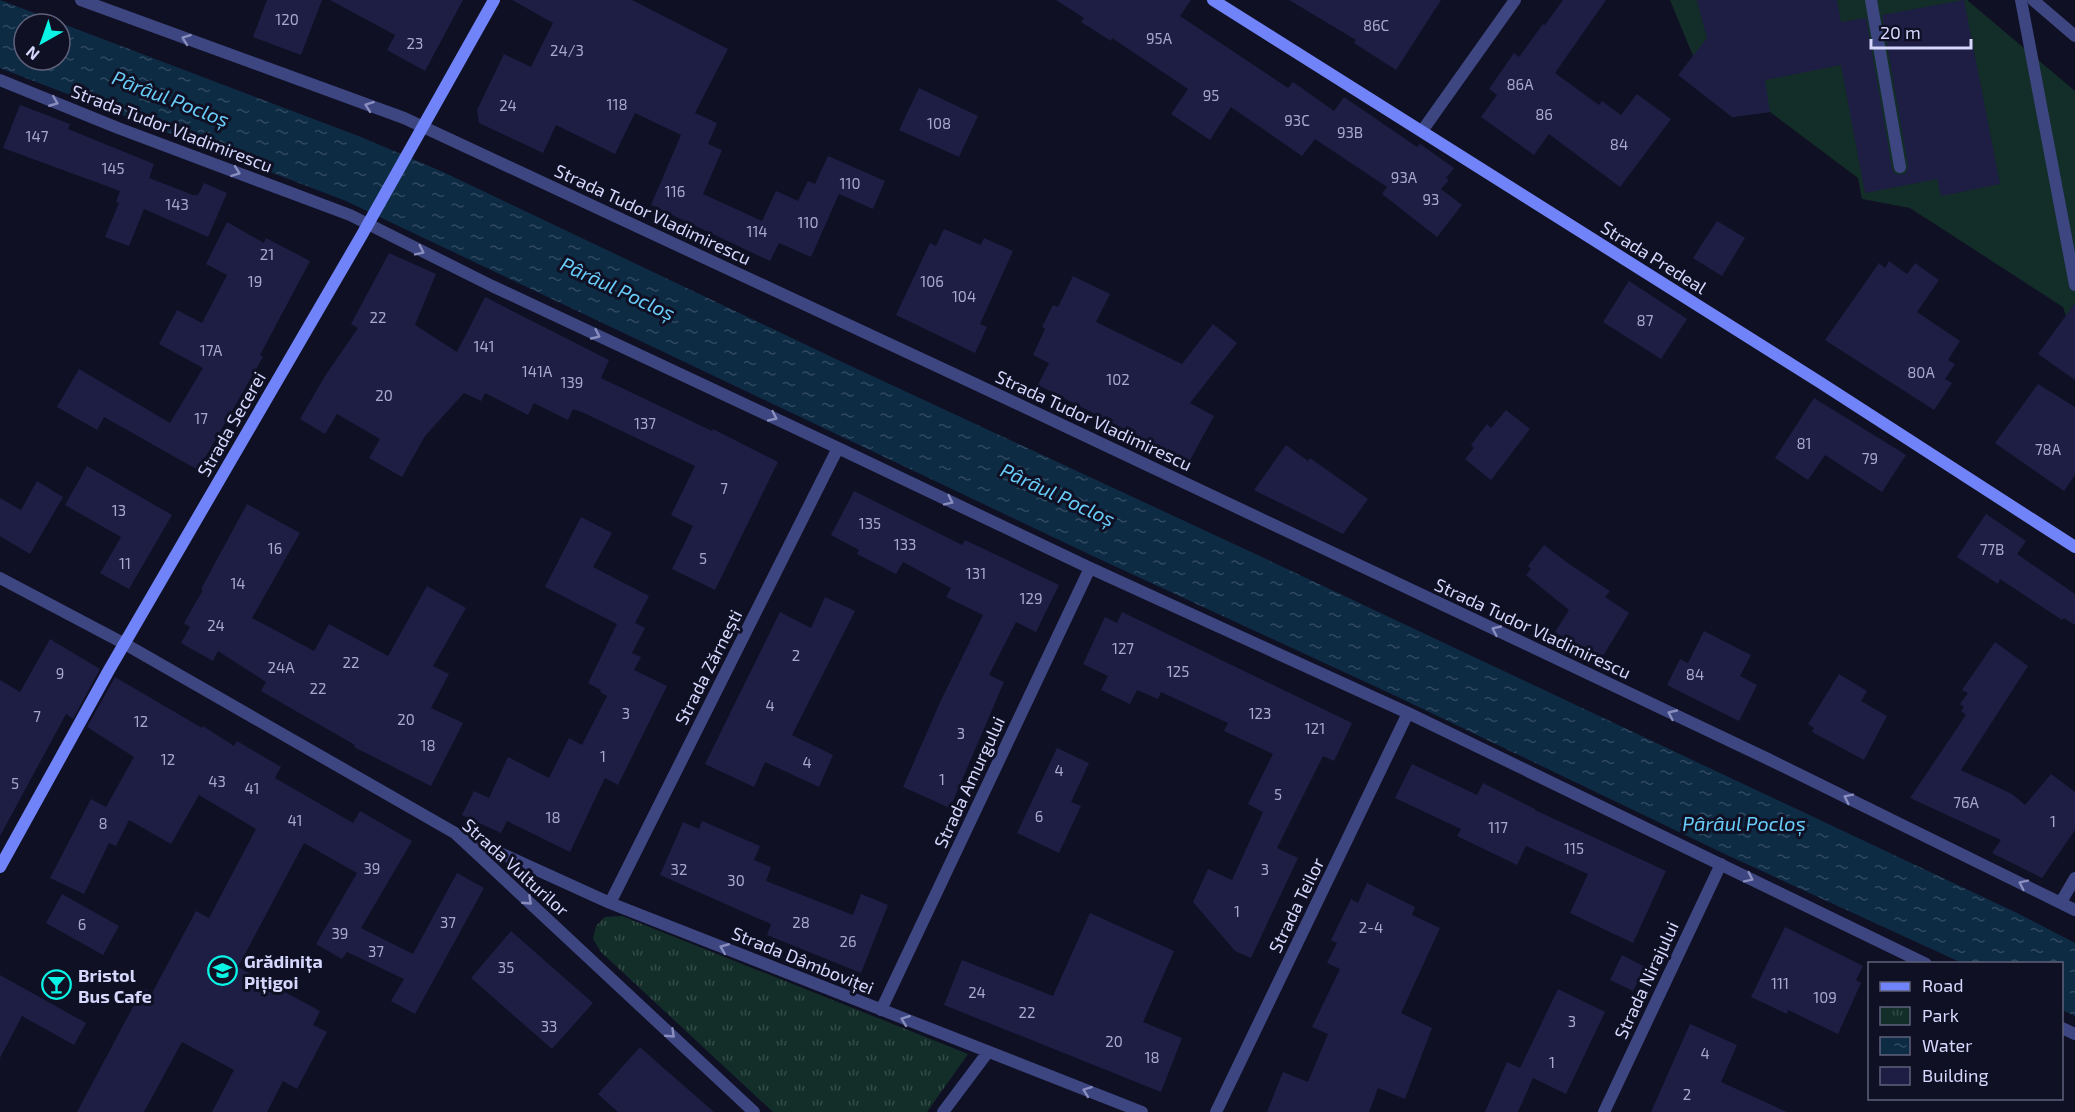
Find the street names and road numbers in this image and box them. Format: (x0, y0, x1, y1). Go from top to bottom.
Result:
street label: Strada Tudor Vladimirescu (68, 79, 276, 177)
street label: Strada Tudor Vladimirescu (551, 159, 755, 269)
street label: Strada Predeal (1597, 216, 1712, 299)
street label: Strada Tudor Vladimirescu (992, 365, 1196, 475)
street label: Strada Secerei (192, 368, 270, 480)
street label: Strada Tudor Vladimirescu (1431, 573, 1635, 683)
street label: Strada Zărnești (670, 606, 747, 729)
street label: Strada Amurgului (929, 713, 1009, 851)
street label: Strada Vulturilor (458, 814, 574, 920)
street label: Strada Teilor (1264, 854, 1328, 956)
street label: Strada Nirajului (1609, 918, 1683, 1042)
street label: Strada Dâmboviței (728, 921, 877, 999)

